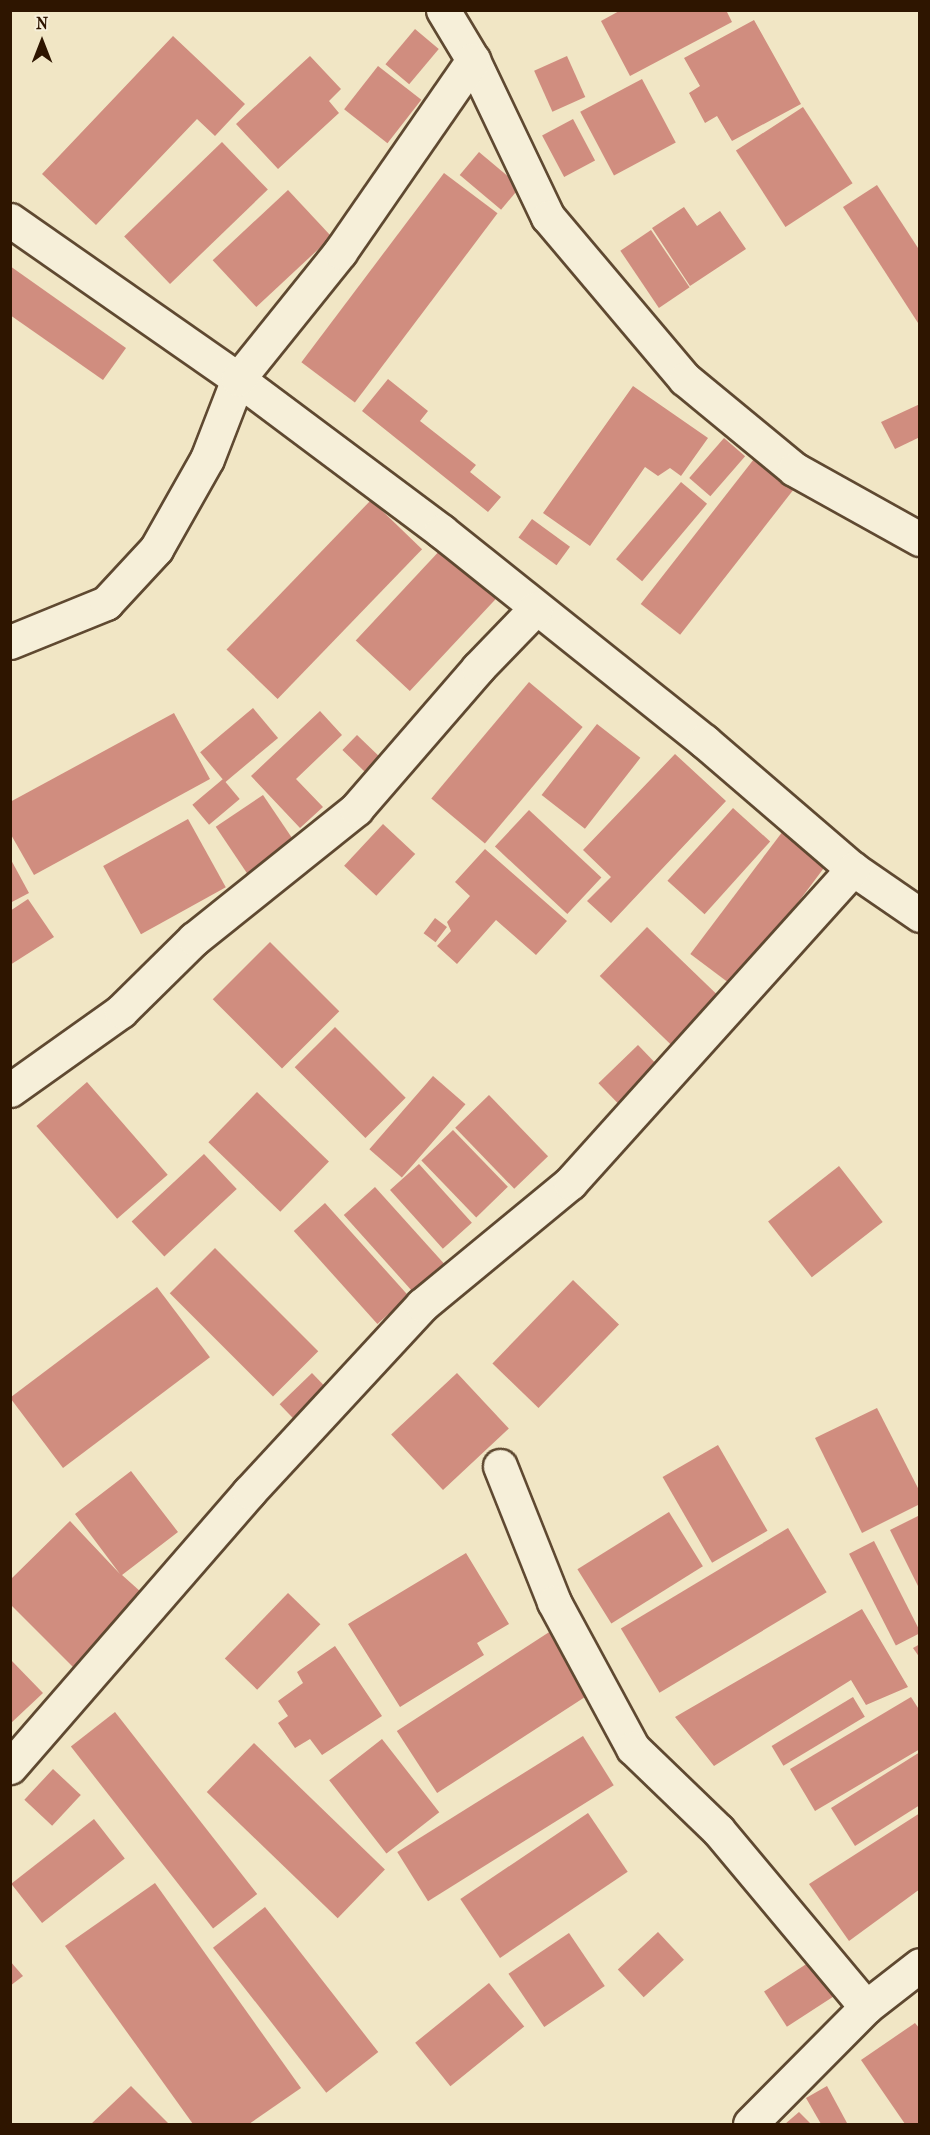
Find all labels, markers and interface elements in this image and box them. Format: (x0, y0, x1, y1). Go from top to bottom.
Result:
north arrow (12, 12, 72, 72)
text: N (36, 14, 48, 33)

